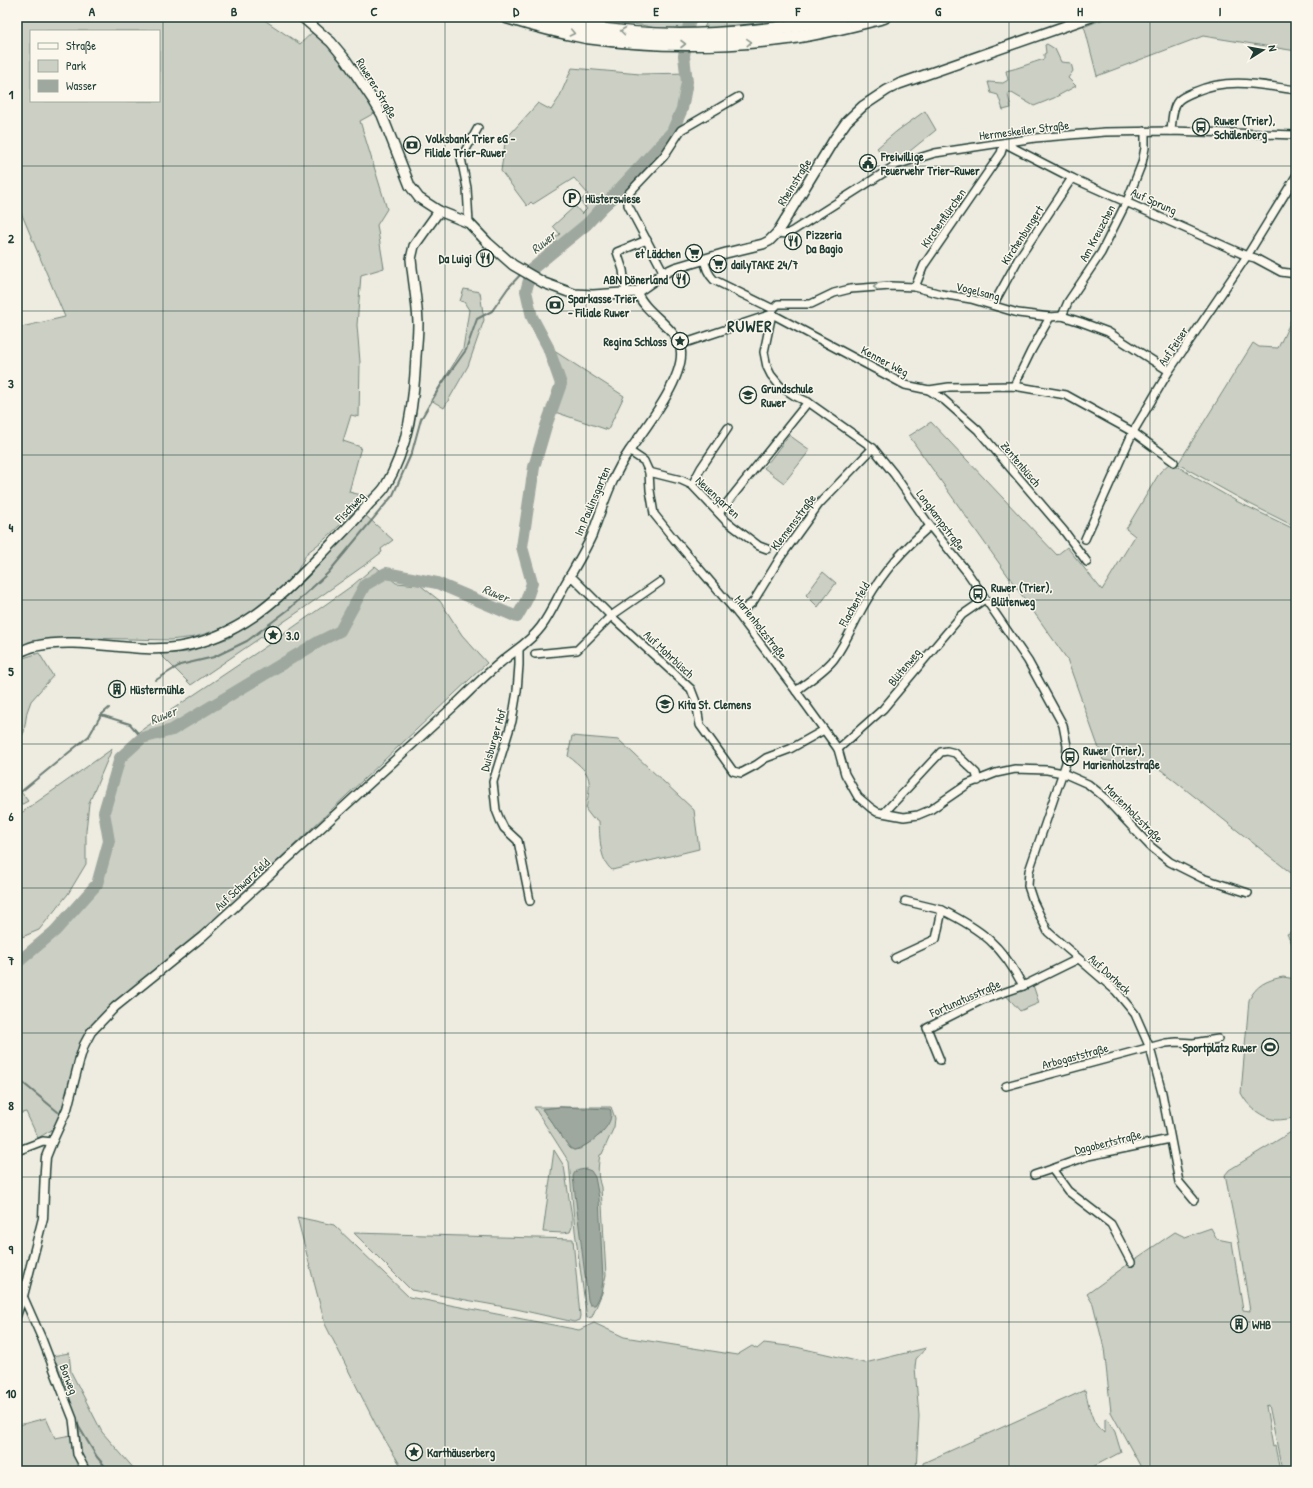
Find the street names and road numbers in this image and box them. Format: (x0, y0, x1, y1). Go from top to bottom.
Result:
street label: Ruwerer Straße (352, 55, 402, 121)
street label: Hermeskeiler Straße (978, 116, 1070, 144)
street label: Rheinstraße (773, 155, 815, 209)
street label: Auf Sprung (1128, 183, 1180, 219)
street label: Kirchenflürchen (916, 185, 970, 251)
street label: Kirchenbungert (996, 201, 1048, 268)
street label: Am Kreuzchen (1075, 202, 1119, 264)
street label: Vogelsang (954, 277, 1002, 305)
street label: Auf Feiser (1154, 323, 1192, 369)
street label: Kenner Weg (858, 341, 912, 381)
street label: Zentenbüsch (997, 438, 1045, 490)
street label: Im Paulinsgarten (570, 464, 614, 538)
street label: Neuengarten (692, 472, 744, 522)
street label: Longkampstraße (912, 486, 970, 554)
street label: Fischweg (330, 488, 369, 527)
street label: Klemensstraße (766, 490, 820, 554)
street label: Flachenfeld (834, 578, 874, 630)
street label: Marienholzstraße (731, 592, 791, 663)
street label: Auf Mohrbüsch (640, 626, 698, 682)
street label: Blütenweg (884, 645, 924, 689)
street label: Duisburger Hof (476, 706, 510, 773)
street label: Marienholzstraße (1101, 780, 1167, 846)
street label: Auf Schwarzfeld (211, 854, 274, 914)
street label: Auf Dorheck (1085, 950, 1135, 998)
street label: Fortunatusstraße (926, 975, 1003, 1022)
street label: Arbogaststraße (1040, 1039, 1110, 1073)
street label: Dagobertstraße (1073, 1125, 1143, 1159)
street label: Borweg (55, 1361, 83, 1397)

